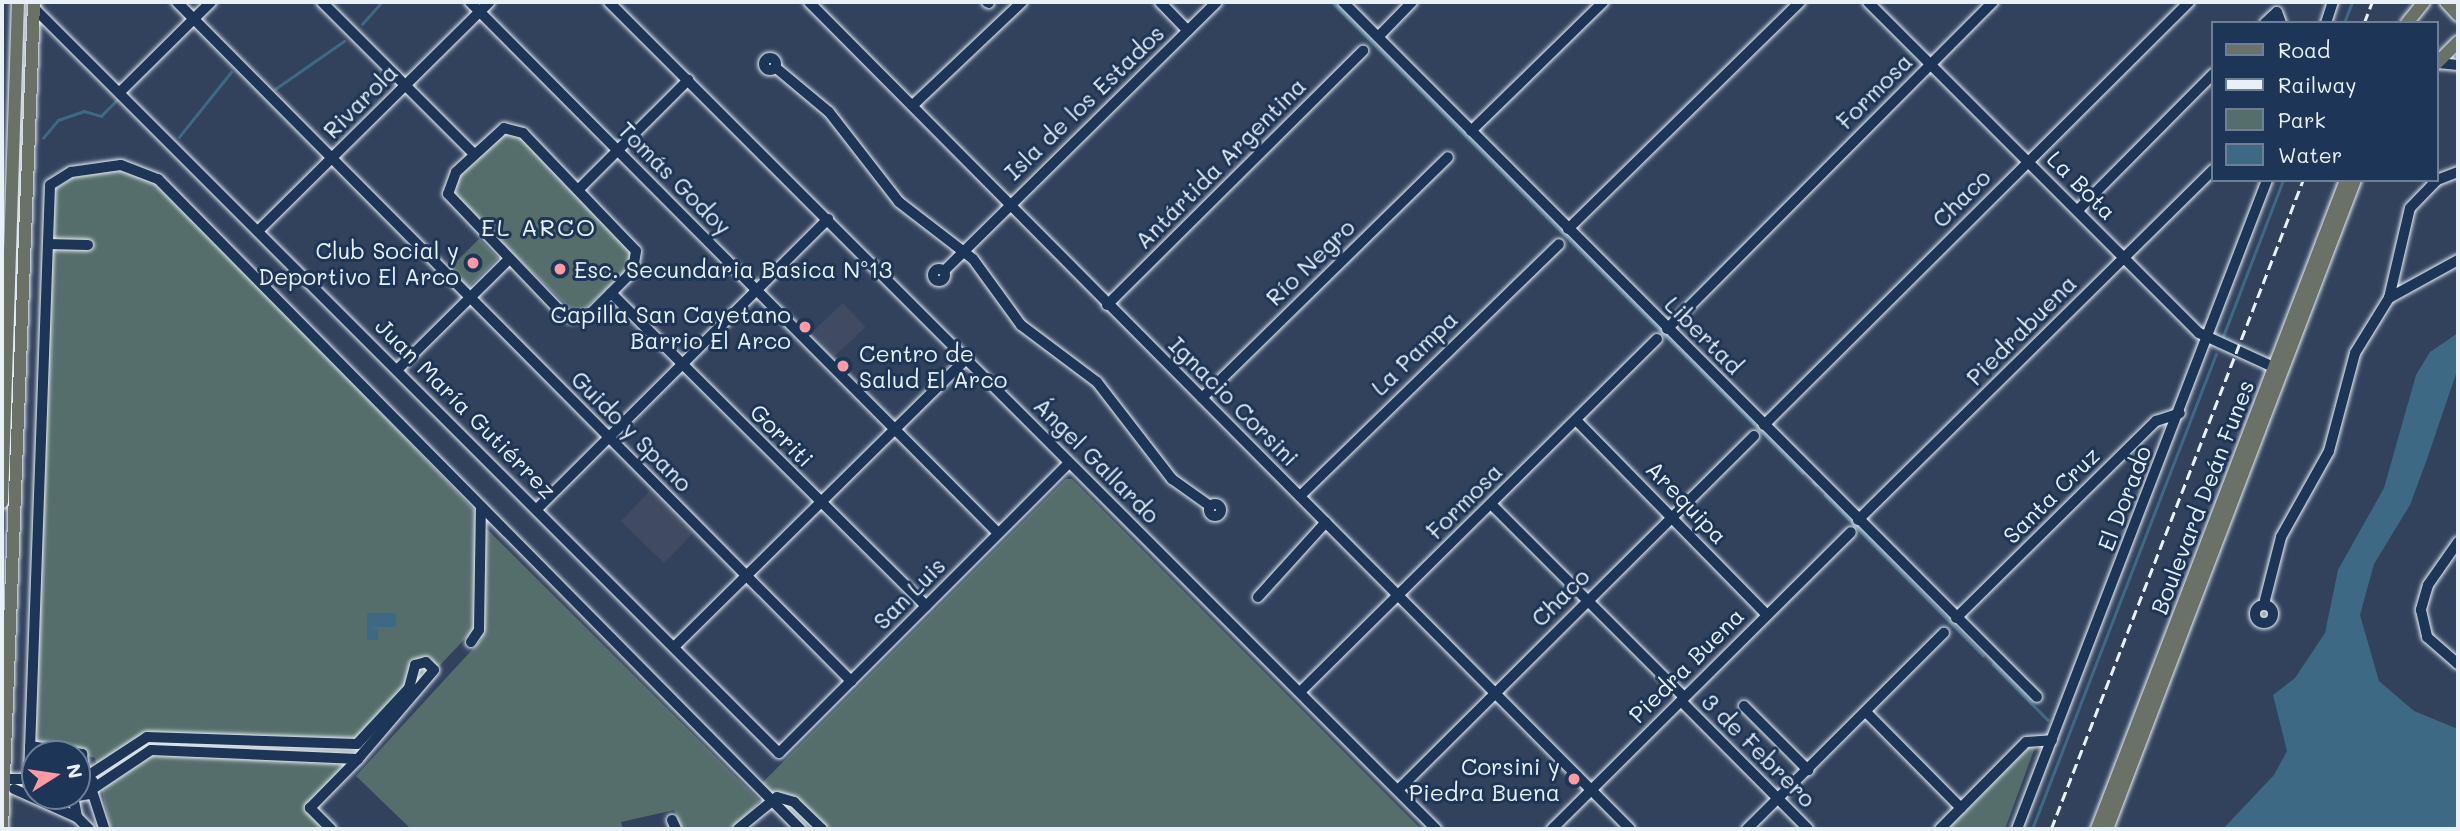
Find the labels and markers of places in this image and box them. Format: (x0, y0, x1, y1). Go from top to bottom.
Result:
place label: Club Social y Deportivo El Arco (258, 236, 459, 290)
marker: Club Social y Deportivo El Arco (465, 255, 481, 271)
place label: Esc. Secundaria Basica Nº13 (574, 255, 892, 283)
marker: Esc. Secundaria Basica Nº13 (552, 261, 568, 277)
place label: Capilla San Cayetano Barrio El Arco (551, 300, 791, 354)
marker: Capilla San Cayetano Barrio El Arco (797, 319, 813, 335)
place label: Centro de Salud El Arco (859, 339, 1008, 393)
marker: Centro de Salud El Arco (833, 356, 853, 376)
place label: Corsini y Piedra Buena (1409, 752, 1560, 806)
marker: Corsini y Piedra Buena (1566, 771, 1582, 787)

